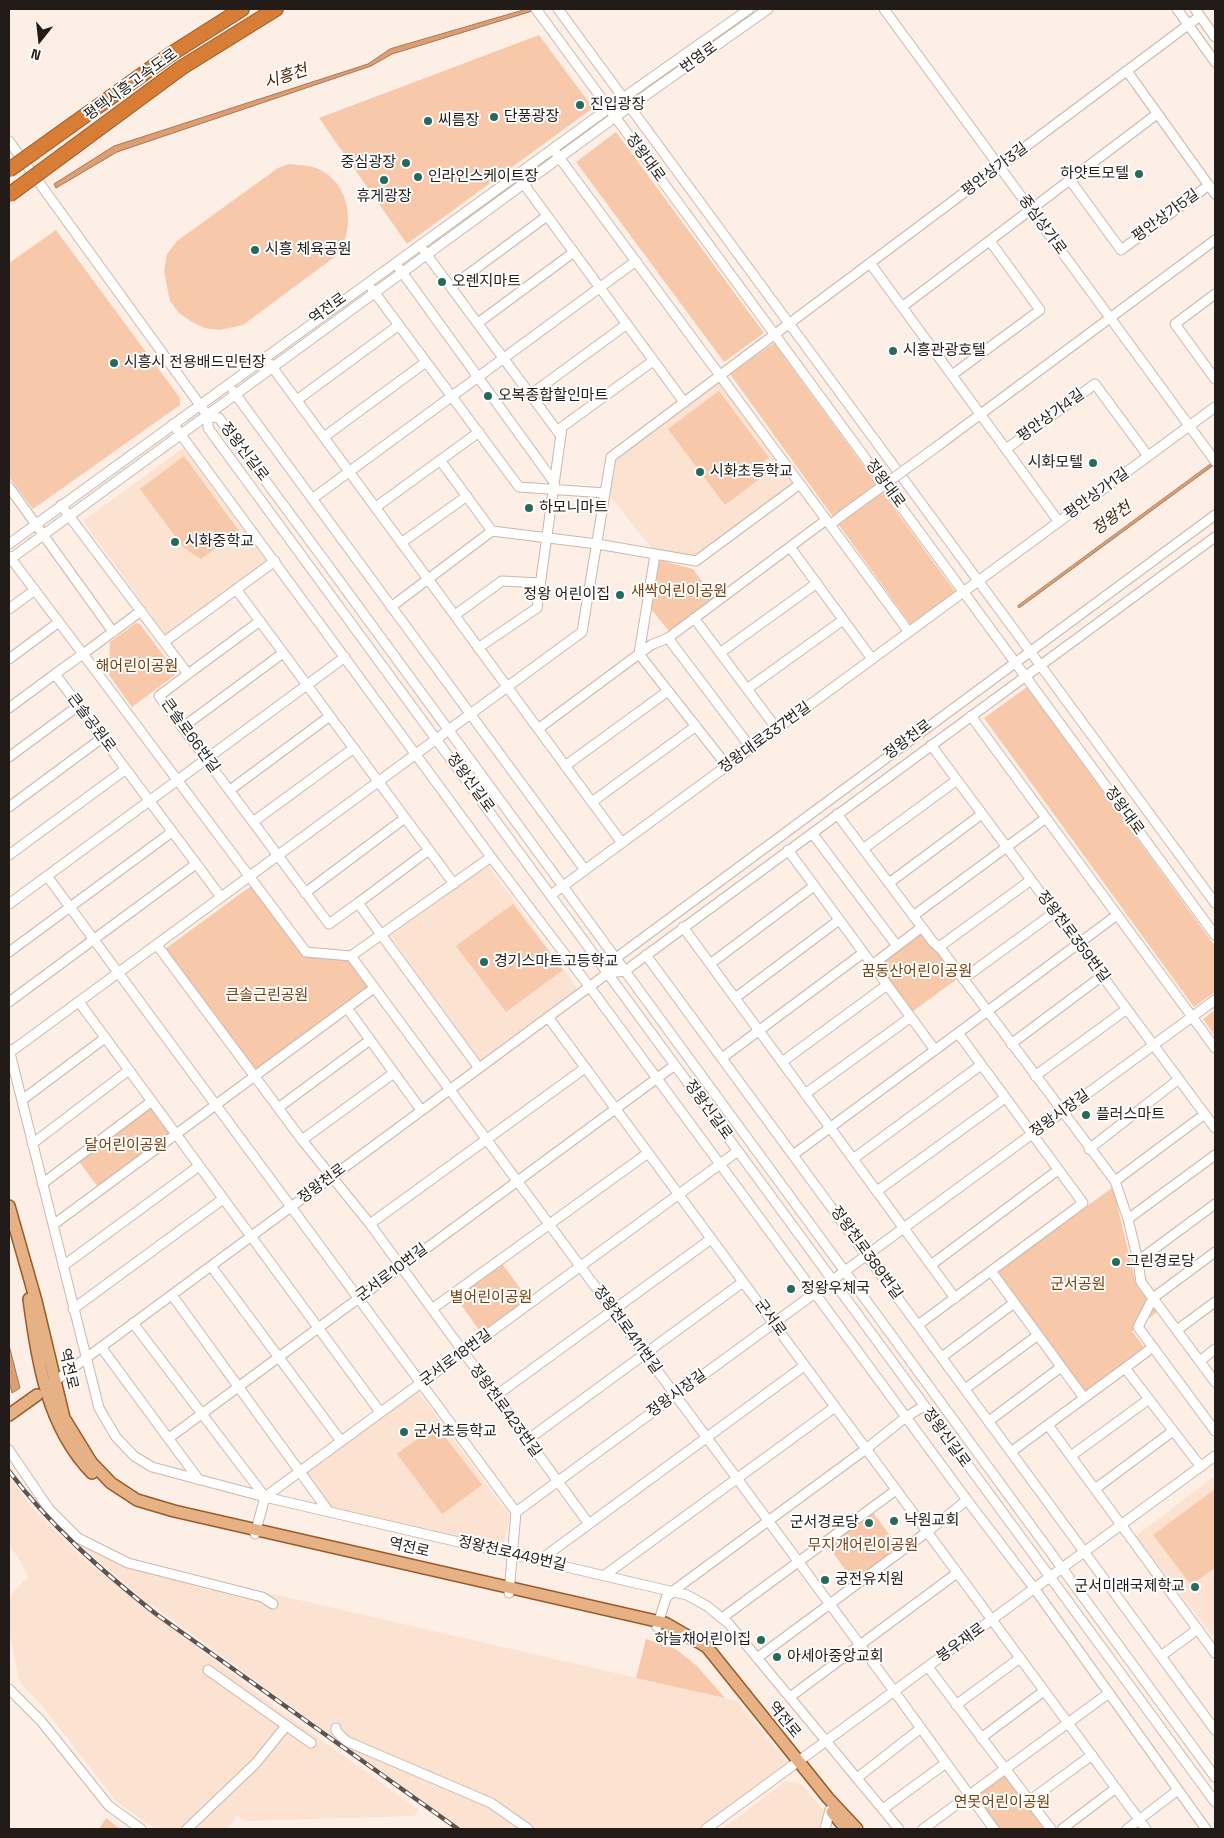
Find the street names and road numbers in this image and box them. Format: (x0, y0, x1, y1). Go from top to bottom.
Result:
street label: 번영로 (677, 39, 721, 77)
street label: 평택시흥고속도로 (81, 45, 181, 125)
street label: 정왕대로 (621, 130, 669, 186)
street label: 평안상가3길 (958, 139, 1032, 201)
street label: 평안상가5길 (1129, 186, 1203, 246)
street label: 중심상가로 (1014, 192, 1070, 258)
street label: 역전로 (306, 290, 350, 328)
street label: 평안상가4길 (1014, 386, 1088, 446)
street label: 정왕신길로 (216, 419, 272, 485)
street label: 정왕대로 (861, 456, 909, 512)
street label: 평안상가1길 (1061, 465, 1133, 523)
street label: 큰솔공원로 (63, 690, 119, 756)
street label: 큰솔로66번길 (157, 695, 223, 777)
street label: 정왕대로337번길 (715, 699, 815, 777)
street label: 정왕천로 (881, 716, 935, 764)
street label: 정왕신길로 (442, 750, 498, 816)
street label: 정왕대로 (1100, 783, 1148, 839)
street label: 정왕천로359번길 (1033, 888, 1113, 986)
street label: 정왕신길로 (680, 1077, 736, 1143)
street label: 정왕시장길 (1027, 1086, 1093, 1142)
street label: 정왕천로 (295, 1160, 349, 1208)
street label: 정왕천로389번길 (826, 1203, 906, 1303)
street label: 군서로10번길 (353, 1240, 431, 1306)
street label: 정왕천로411번길 (589, 1283, 665, 1377)
street label: 군서로 (751, 1296, 789, 1340)
street label: 군서로18번길 (416, 1326, 496, 1390)
street label: 역전로 (55, 1347, 81, 1391)
street label: 정왕천로423번길 (465, 1361, 545, 1461)
street label: 정왕시장길 (644, 1366, 710, 1422)
street label: 정왕신길로 (918, 1405, 974, 1471)
street label: 정왕천로449번길 (456, 1533, 568, 1575)
street label: 역전로 (387, 1535, 431, 1561)
street label: 봉우재로 (933, 1619, 989, 1667)
street label: 역전로 (764, 1698, 804, 1742)

